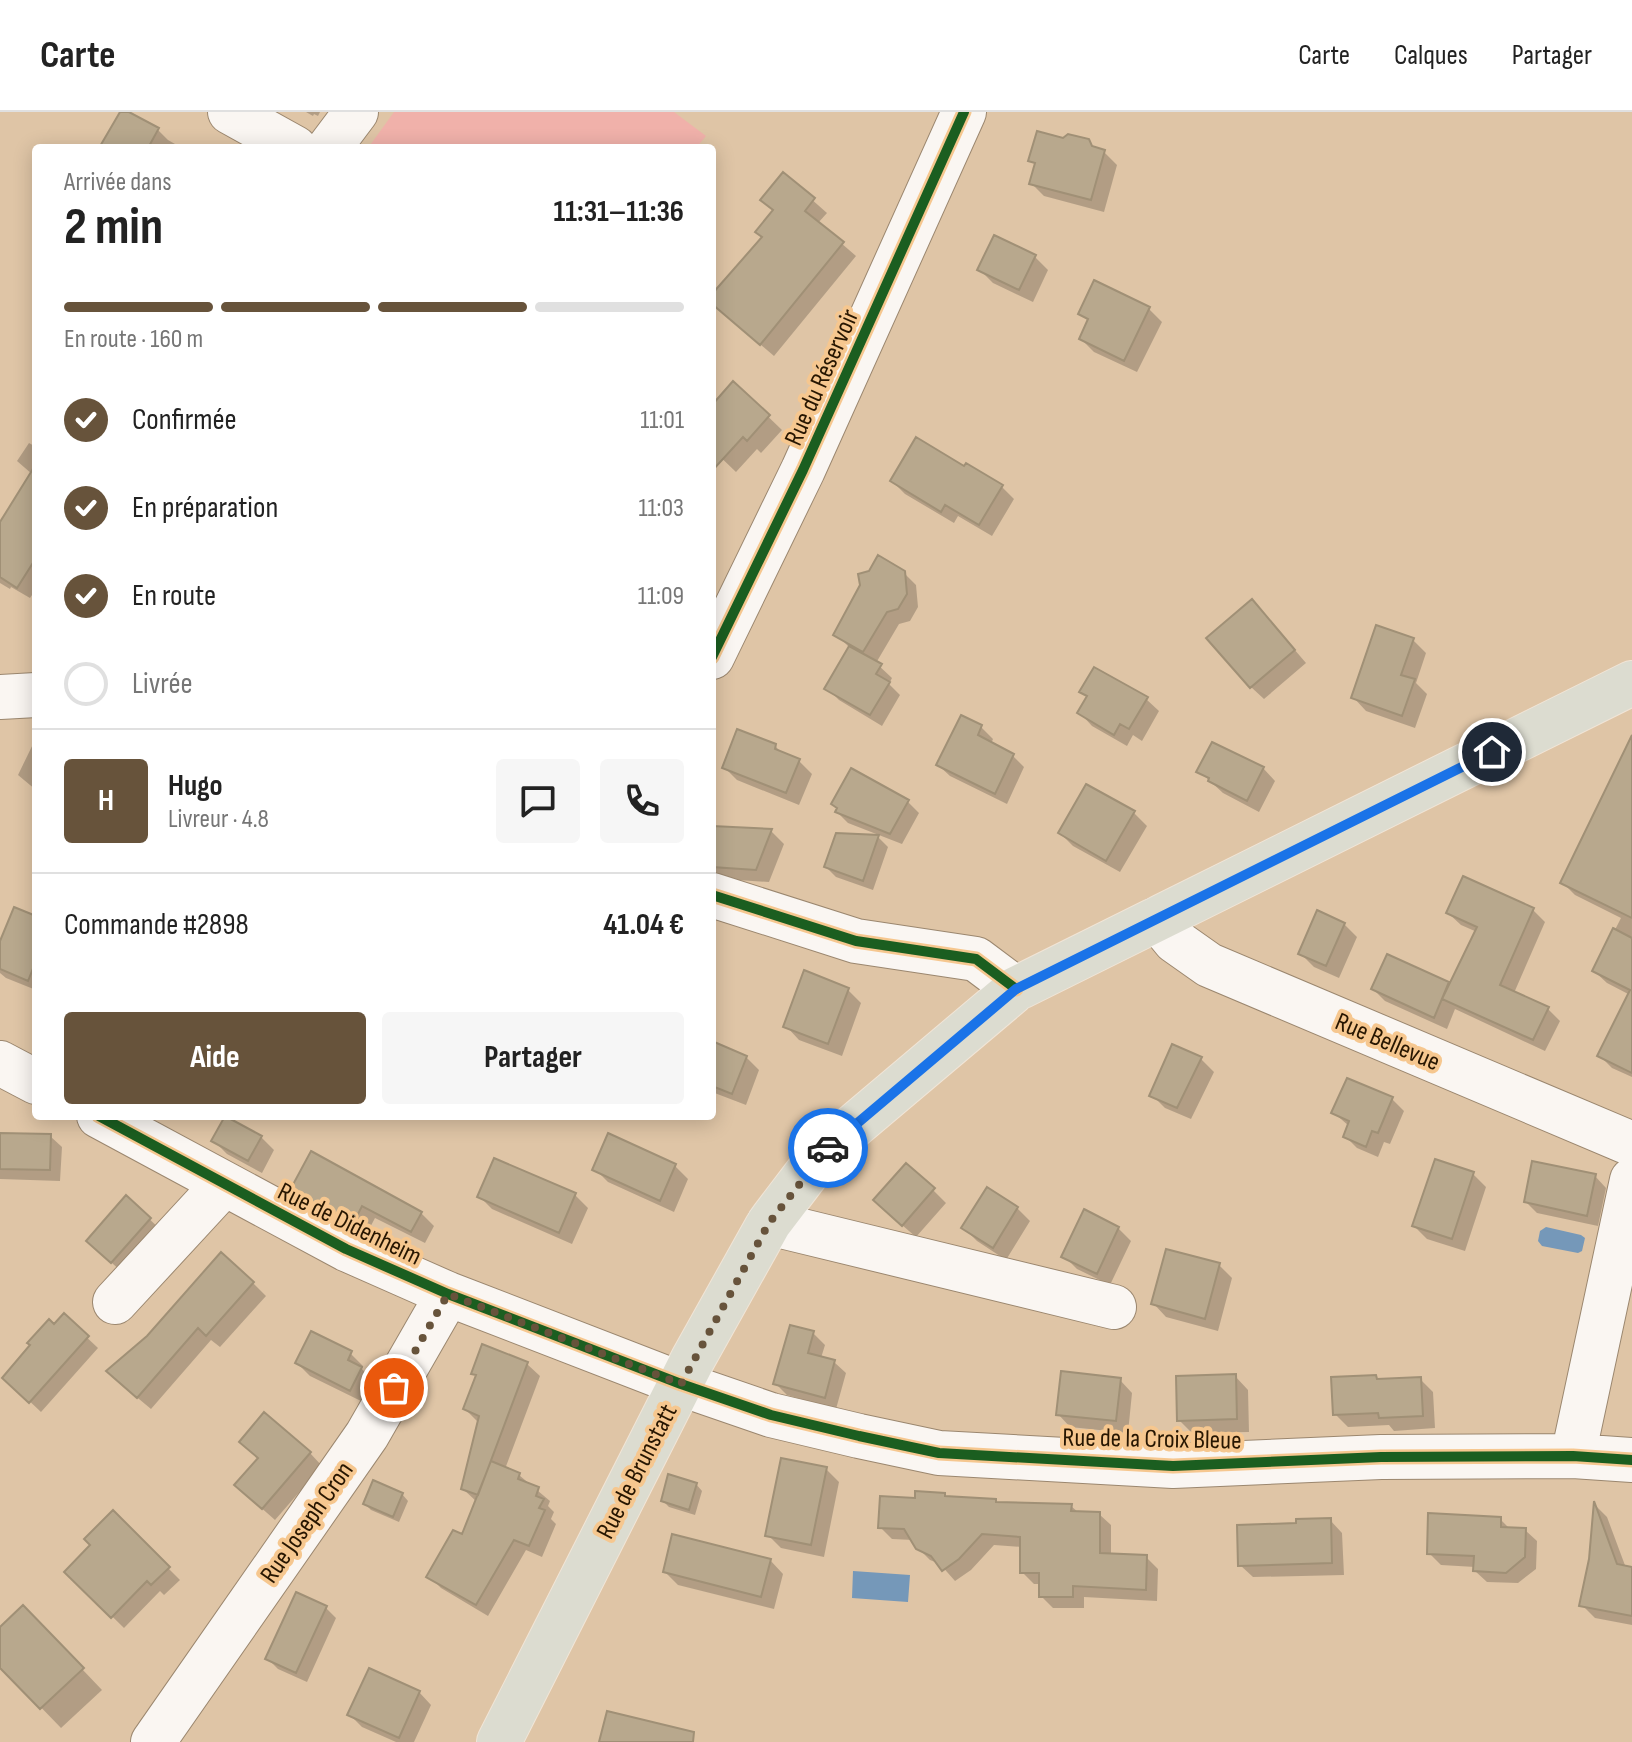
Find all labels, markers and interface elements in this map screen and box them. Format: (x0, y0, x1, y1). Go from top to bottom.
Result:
text: Carte (40, 33, 116, 78)
text: Carte (1298, 39, 1350, 72)
text: Calques (1394, 39, 1468, 72)
text: Partager (1512, 39, 1592, 72)
text: Arrivée dans (64, 167, 172, 198)
text: 11:31–11:36 (553, 194, 684, 230)
text: 2 min (64, 196, 163, 259)
street label: Rue du Réservoir (779, 304, 866, 451)
text: En route · 160 m (64, 324, 203, 355)
icon: check (64, 398, 108, 442)
text: Confirmée (132, 402, 237, 438)
text: 11:01 (640, 405, 684, 436)
icon: check (64, 486, 108, 530)
text: En préparation (132, 490, 278, 526)
text: 11:03 (638, 493, 684, 524)
icon: check (64, 574, 108, 618)
text: En route (132, 578, 216, 614)
text: 11:09 (638, 581, 684, 612)
text: Livrée (132, 666, 193, 702)
pin (1458, 718, 1526, 786)
icon: home (1470, 730, 1514, 774)
button: chat (496, 759, 580, 843)
button: phone (600, 759, 684, 843)
text: Hugo (168, 768, 223, 804)
text: H (98, 783, 114, 819)
text: Livreur · 4.8 (168, 804, 269, 835)
text: Commande #2898 (64, 907, 249, 943)
text: 41.04 € (603, 907, 684, 943)
street label: Rue Bellevue (1330, 1006, 1444, 1078)
button: Aide (64, 1012, 366, 1104)
button: Partager (382, 1012, 684, 1104)
courier (788, 1108, 868, 1188)
icon: car (806, 1126, 850, 1170)
street label: Rue de Didenheim (272, 1176, 426, 1272)
pin (360, 1354, 428, 1422)
icon: bag (372, 1366, 416, 1410)
street label: Rue de Brunstatt (590, 1399, 685, 1544)
street label: Rue de la Croix Bleue (1062, 1422, 1242, 1457)
street label: Rue Joseph Cron (254, 1456, 360, 1589)

